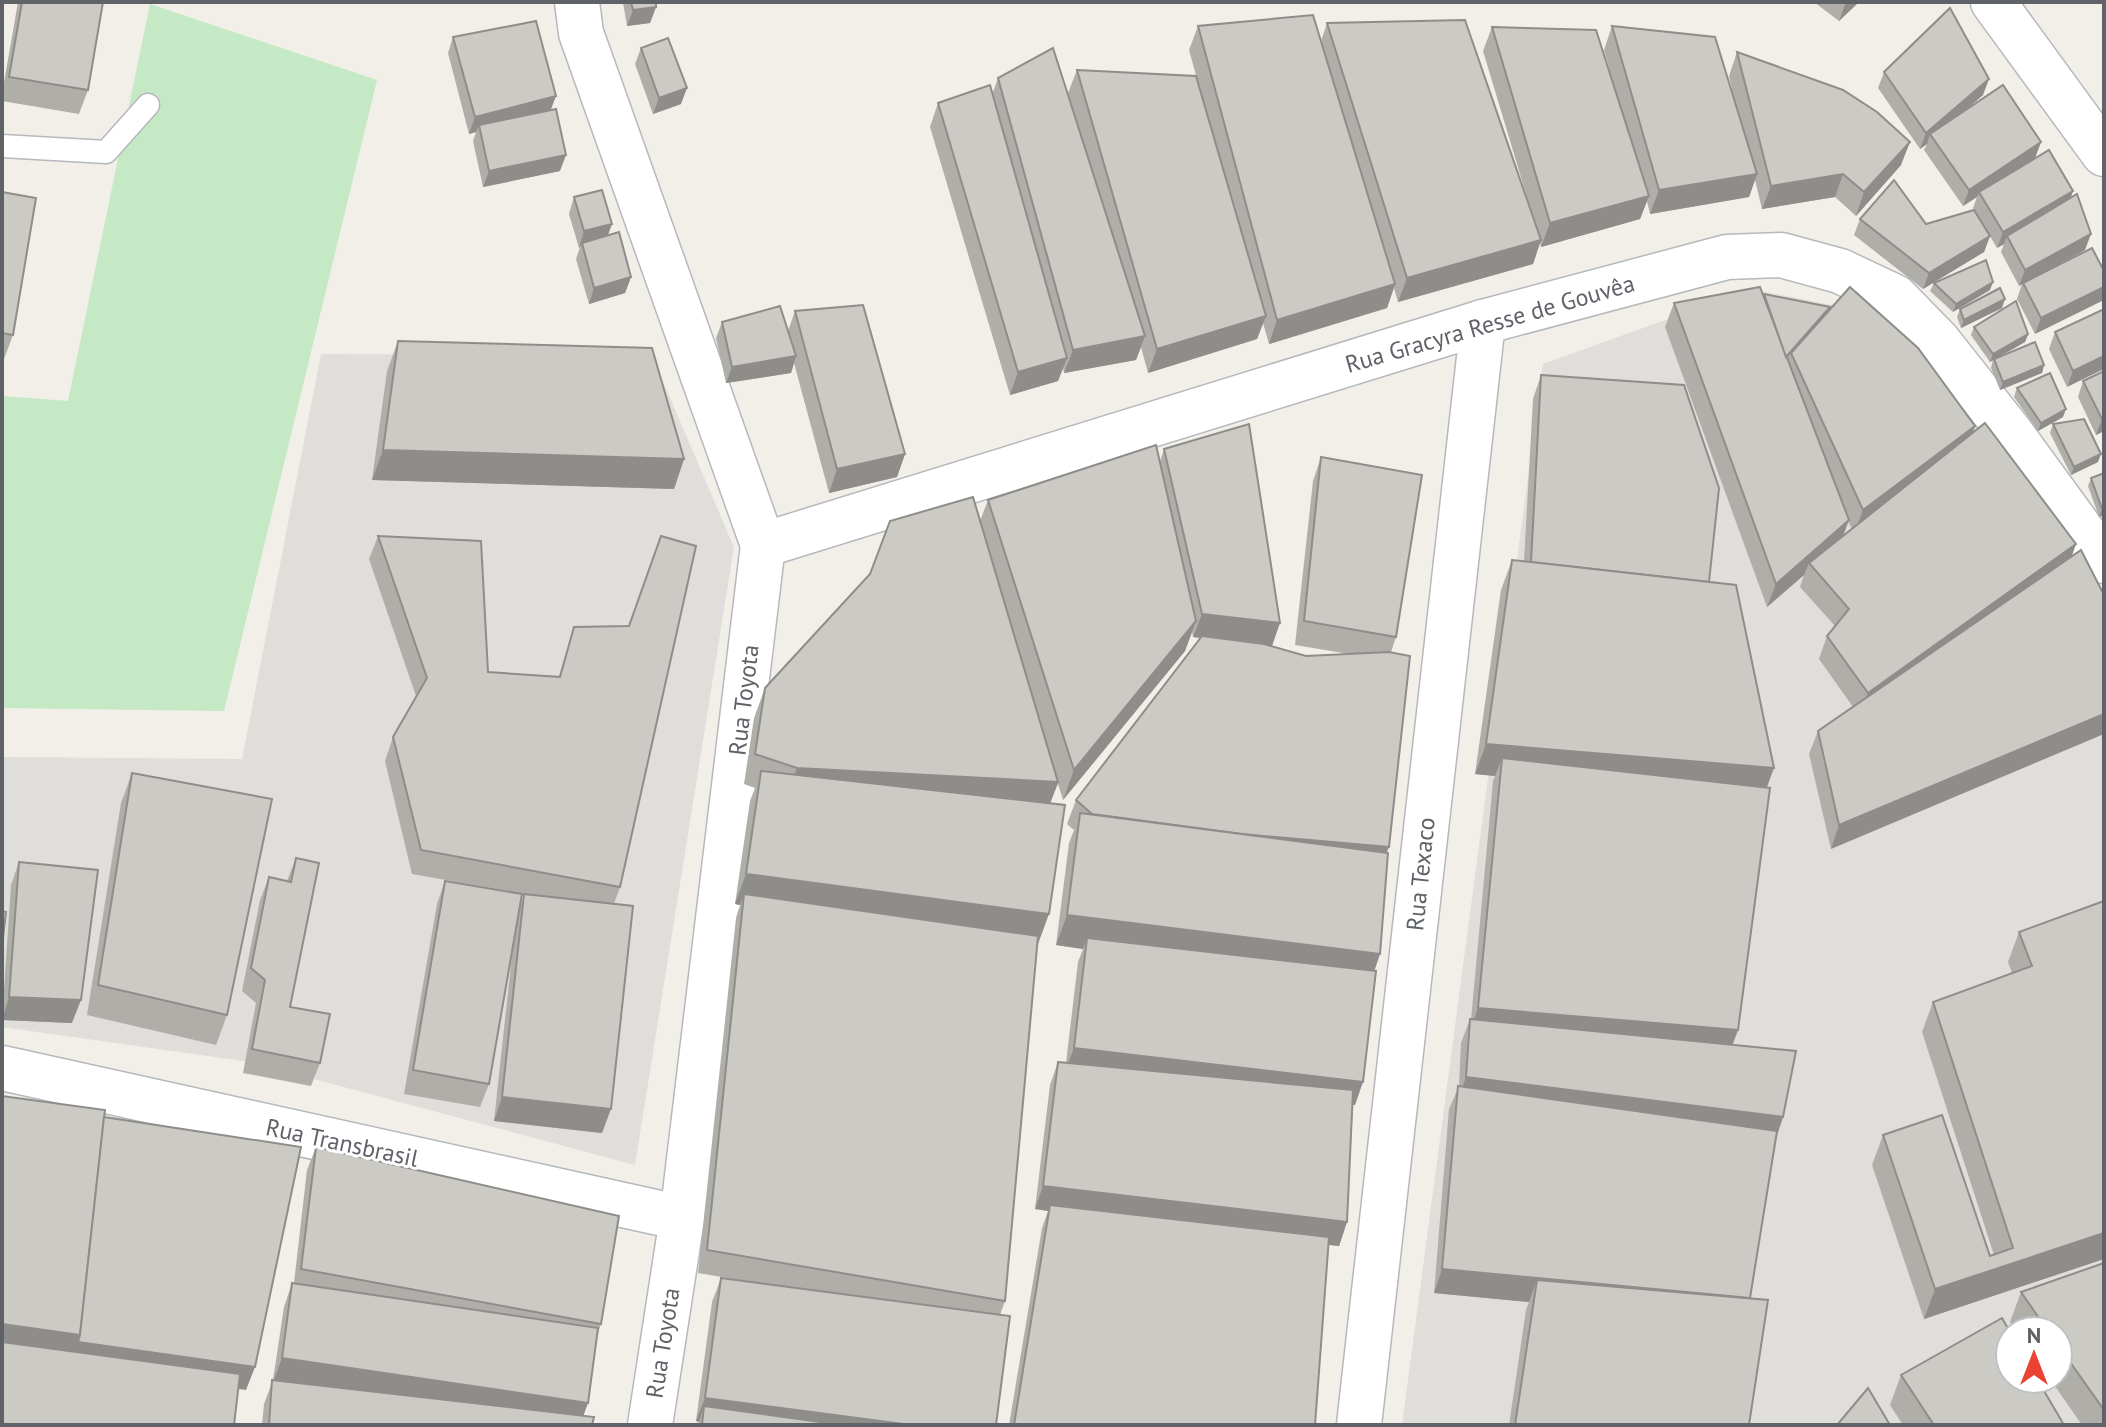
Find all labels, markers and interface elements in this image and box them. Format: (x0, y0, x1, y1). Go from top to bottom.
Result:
street label: Rua Gracyra Resse de Gouvêa (1342, 267, 1638, 380)
street label: Rua Toyota (721, 643, 766, 757)
street label: Rua Texaco (1399, 816, 1442, 932)
street label: Rua Transbrasil (263, 1111, 421, 1174)
street label: Rua Toyota (638, 1286, 687, 1400)
north arrow (1994, 1315, 2074, 1395)
text: N (2027, 1321, 2041, 1349)

